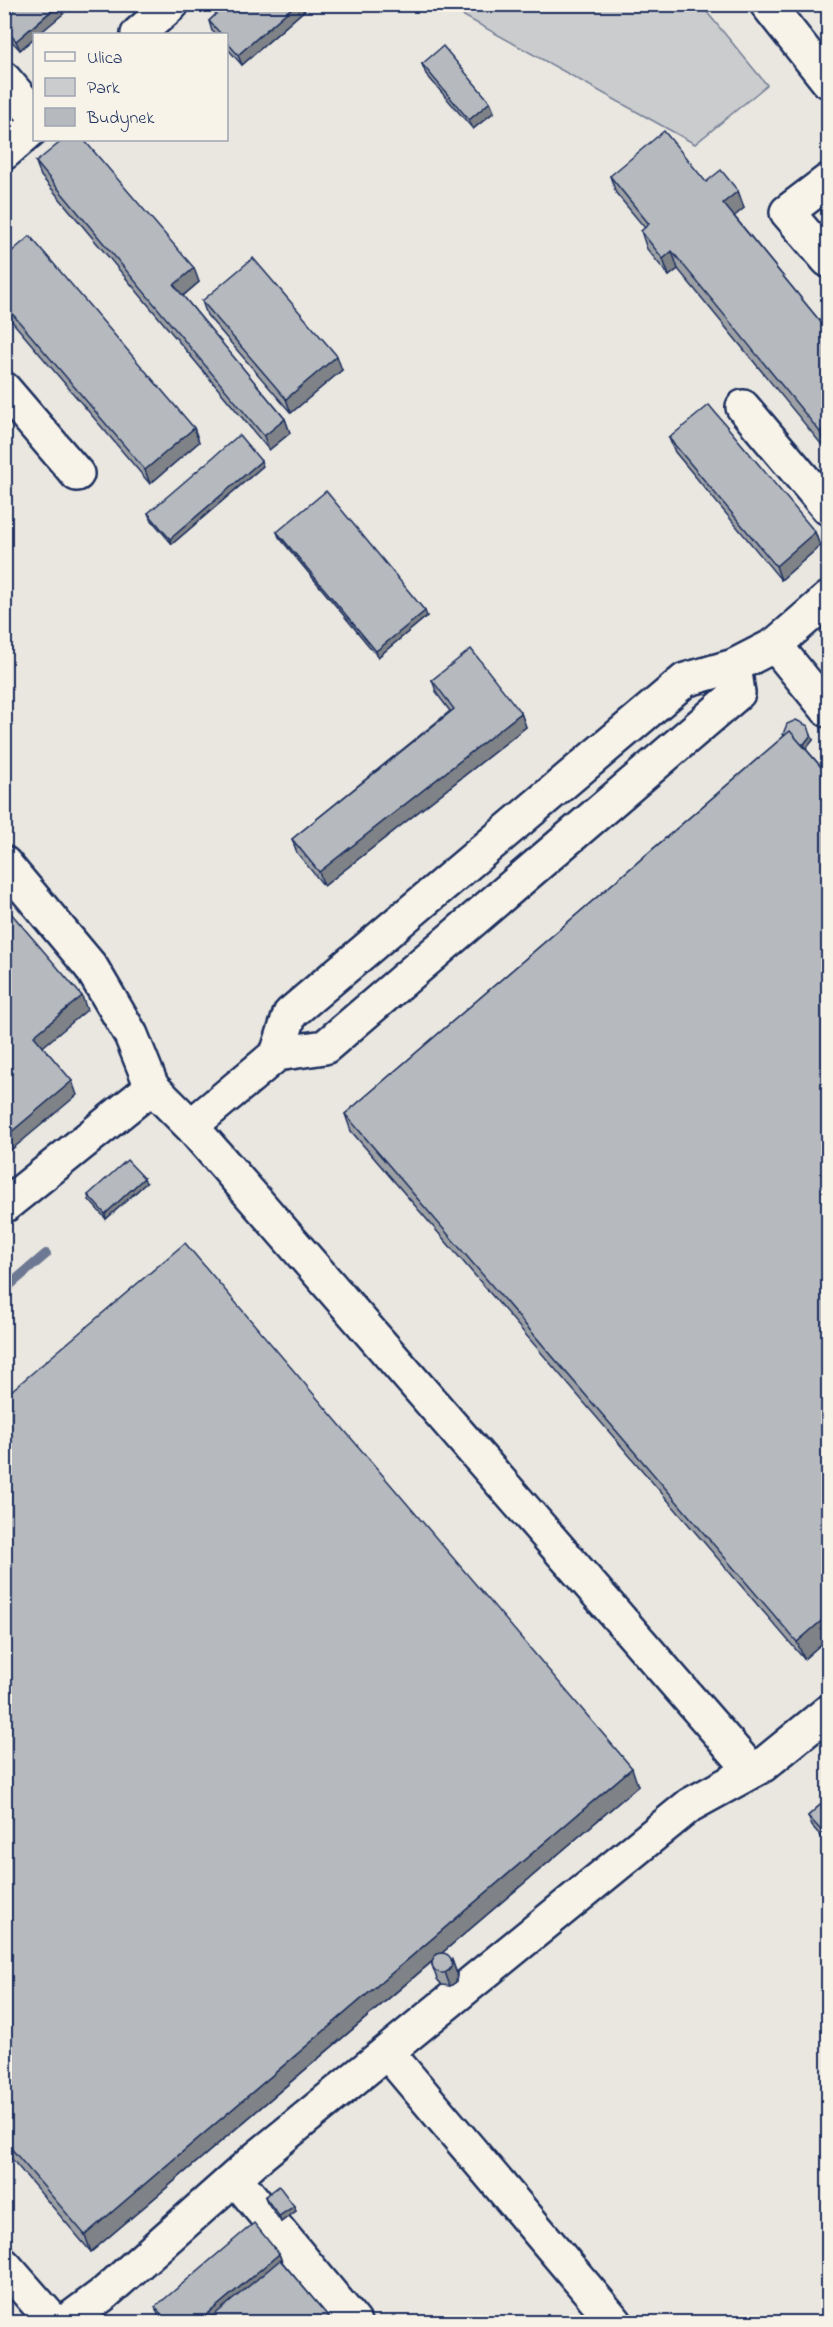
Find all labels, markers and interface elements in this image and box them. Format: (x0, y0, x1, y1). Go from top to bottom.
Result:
legend (33, 33, 228, 141)
text: Ulica (87, 46, 122, 72)
text: Park (87, 76, 120, 102)
text: Budynek (86, 106, 154, 132)

